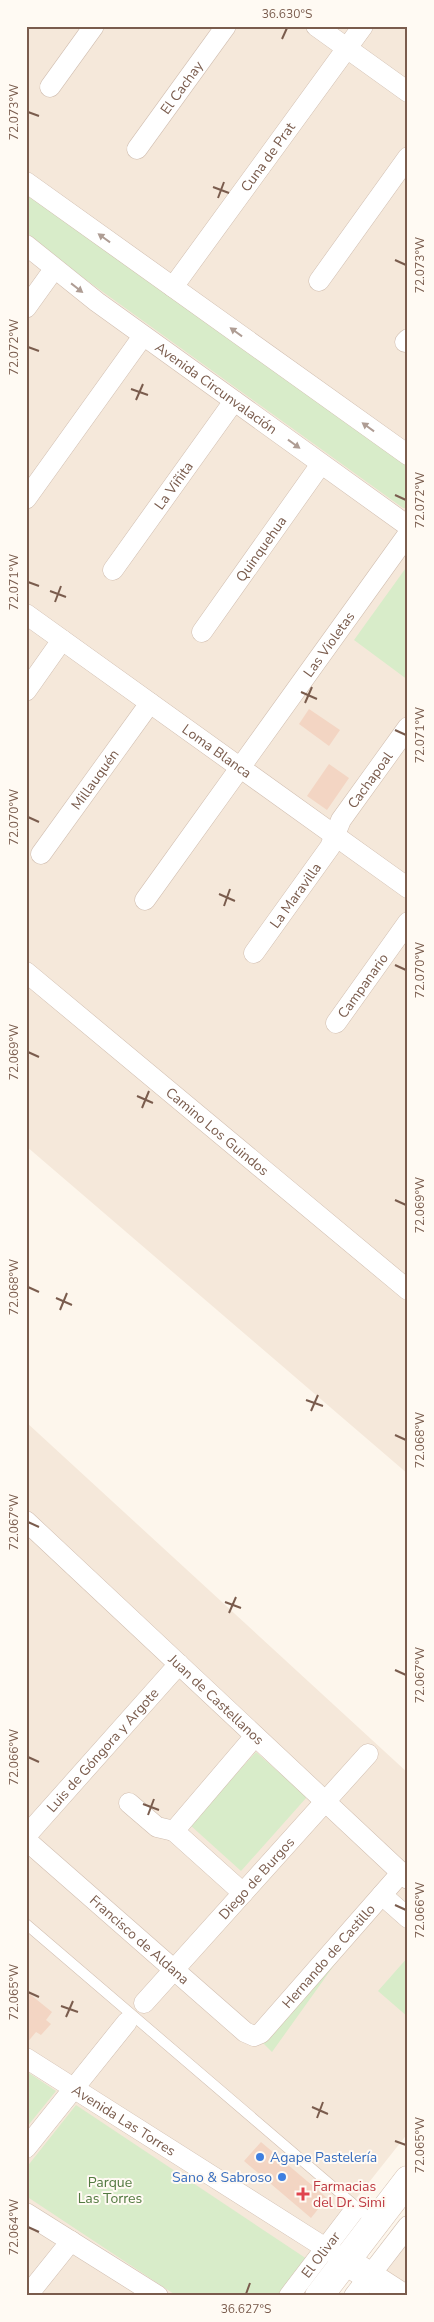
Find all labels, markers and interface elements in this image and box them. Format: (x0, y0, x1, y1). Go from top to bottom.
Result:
text: 36.630°S (262, 6, 312, 22)
street label: El Cachay (156, 56, 208, 118)
text: 72.073°W (6, 84, 22, 140)
street label: Cuna de Prat (236, 118, 299, 195)
one-way arrow (97, 233, 111, 243)
text: 72.073°W (412, 237, 428, 293)
one-way arrow (70, 282, 83, 293)
text: 72.072°W (6, 319, 22, 375)
one-way arrow (229, 327, 243, 337)
street label: Avenida Circunvalación (151, 337, 281, 438)
one-way arrow (361, 422, 375, 432)
one-way arrow (287, 439, 301, 449)
street label: La Viñita (150, 458, 197, 513)
text: 72.072°W (412, 472, 428, 528)
street label: Quinquehua (231, 512, 291, 585)
text: 72.071°W (6, 554, 22, 610)
street label: Las Violetas (299, 607, 359, 681)
text: 72.071°W (412, 707, 428, 763)
street label: Loma Blanca (178, 720, 255, 782)
street label: Millauquén (67, 745, 123, 813)
street label: Cachapoal (343, 747, 397, 812)
text: 72.070°W (6, 789, 22, 845)
street label: La Maravilla (265, 859, 325, 932)
text: 72.070°W (412, 942, 428, 998)
street label: Campanario (333, 949, 393, 1022)
text: 72.069°W (6, 1024, 22, 1080)
street label: Camino Los Guindos (162, 1083, 273, 1180)
text: 72.069°W (412, 1177, 428, 1233)
text: 72.068°W (6, 1259, 22, 1315)
text: 72.068°W (412, 1412, 428, 1468)
text: 72.067°W (6, 1494, 22, 1550)
text: 72.067°W (412, 1647, 428, 1703)
street label: Juan de Castellanos (164, 1649, 269, 1749)
street label: Luis de Góngora y Argote (42, 1684, 163, 1816)
text: 72.066°W (6, 1729, 22, 1785)
street label: Diego de Burgos (214, 1833, 299, 1923)
text: 72.066°W (412, 1882, 428, 1938)
street label: Francisco de Aldana (86, 1891, 193, 1988)
street label: Hernando de Castillo (277, 1900, 379, 2012)
text: 72.065°W (6, 1964, 22, 2020)
street label: Avenida Las Torres (68, 2080, 180, 2160)
text: 72.065°W (412, 2117, 428, 2173)
place label: Agape Pastelería (270, 2148, 377, 2167)
marker: Agape Pastelería (254, 2151, 266, 2163)
place label: Sano & Sabroso (172, 2168, 272, 2187)
marker: Sano & Sabroso (276, 2171, 288, 2183)
park label: Parque Las Torres (78, 2173, 143, 2208)
place label: Farmacias del Dr. Simi (313, 2177, 385, 2212)
marker: Farmacias del Dr. Simi (297, 2188, 309, 2200)
text: 72.064°W (6, 2199, 22, 2255)
street label: El Olivar (297, 2228, 344, 2282)
text: 36.627°S (221, 2301, 271, 2317)

